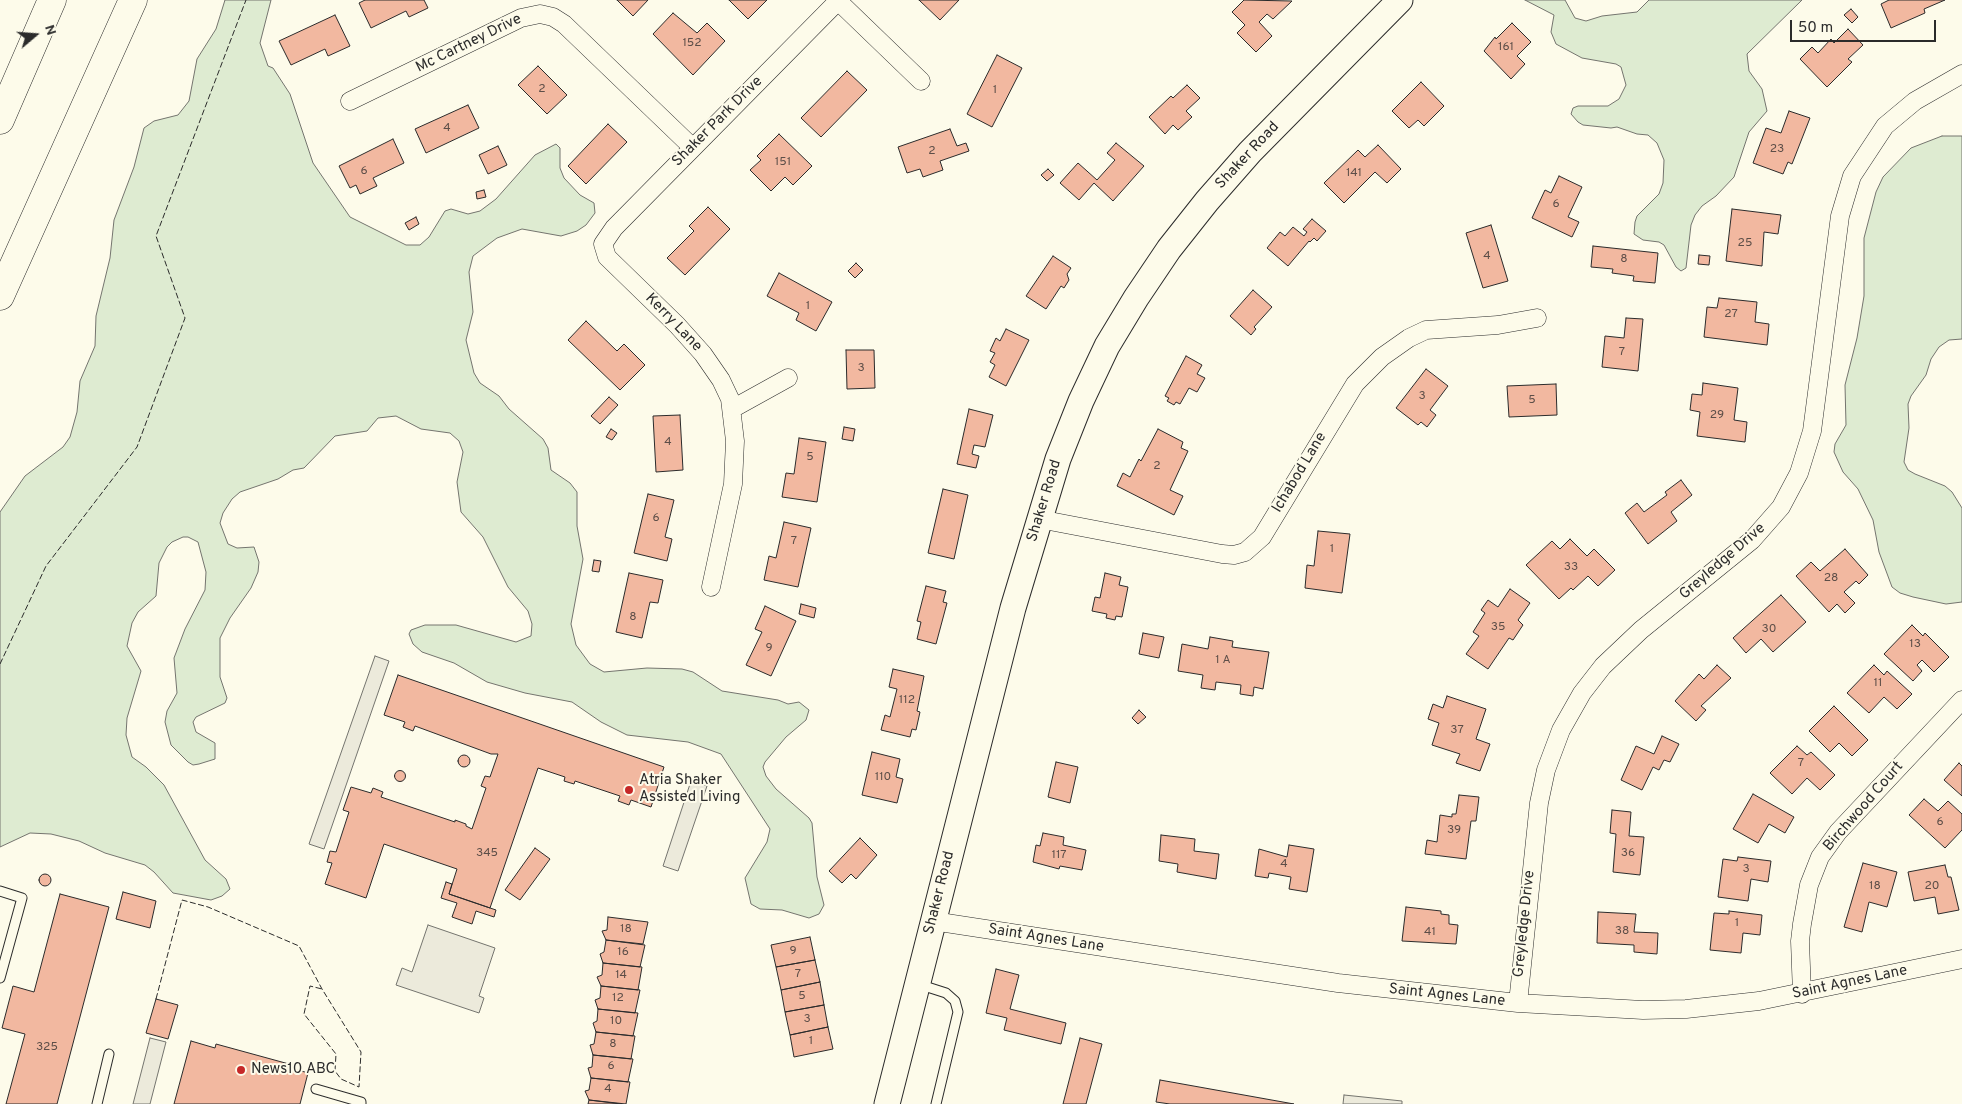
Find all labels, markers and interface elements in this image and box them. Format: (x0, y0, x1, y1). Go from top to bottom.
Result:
north arrow (10, 10, 60, 60)
scale bar (1792, 10, 1938, 42)
street label: Mc Cartney Drive (413, 11, 525, 77)
text: 50 m (1798, 19, 1833, 38)
text: N (40, 23, 59, 38)
house number: 152 (682, 37, 702, 51)
house number: 161 (1498, 41, 1514, 55)
street label: Shaker Park Drive (669, 73, 767, 171)
house number: 2 (538, 83, 546, 97)
house number: 1 (993, 84, 997, 98)
street label: Shaker Road (1212, 119, 1284, 193)
house number: 4 (443, 122, 451, 136)
house number: 23 (1770, 143, 1784, 157)
house number: 2 (928, 145, 936, 159)
house number: 151 (775, 156, 791, 170)
house number: 6 (360, 165, 368, 179)
house number: 141 (1346, 167, 1362, 181)
house number: 6 (1552, 198, 1560, 212)
house number: 25 (1738, 237, 1752, 251)
house number: 4 (1483, 250, 1491, 264)
house number: 8 (1620, 253, 1628, 267)
street label: Kerry Lane (641, 290, 705, 356)
house number: 1 (806, 300, 810, 314)
house number: 27 (1724, 308, 1738, 322)
house number: 7 (1619, 346, 1625, 360)
house number: 3 (857, 362, 865, 376)
house number: 3 (1418, 390, 1426, 404)
house number: 5 (1528, 394, 1536, 408)
house number: 29 (1710, 409, 1724, 423)
street label: Ichabod Lane (1269, 430, 1331, 516)
house number: 4 (664, 436, 672, 450)
house number: 5 (806, 451, 814, 465)
street label: Shaker Road (1024, 458, 1066, 544)
house number: 2 (1153, 460, 1161, 474)
house number: 6 (652, 512, 660, 526)
street label: Greyledge Drive (1676, 520, 1770, 604)
house number: 7 (791, 535, 797, 549)
house number: 1 (1330, 543, 1334, 557)
house number: 33 (1564, 561, 1578, 575)
house number: 28 (1824, 572, 1838, 586)
house number: 8 (629, 611, 637, 625)
house number: 35 (1491, 621, 1505, 635)
house number: 30 (1762, 623, 1776, 637)
house number: 13 (1909, 638, 1921, 652)
house number: 9 (765, 642, 773, 656)
house number: 1 A (1215, 654, 1231, 668)
house number: 11 (1874, 677, 1882, 691)
house number: 112 (899, 694, 915, 708)
house number: 37 (1450, 724, 1464, 738)
house number: 7 (1798, 757, 1804, 771)
street label: Birchwood Court (1820, 758, 1908, 856)
house number: 110 (875, 771, 891, 785)
place label: Atria Shaker Assisted Living (639, 772, 740, 807)
marker: Atria Shaker Assisted Living (623, 784, 635, 796)
house number: 6 (1936, 816, 1944, 830)
house number: 39 (1447, 824, 1461, 838)
house number: 345 (476, 847, 498, 861)
house number: 36 (1621, 847, 1635, 861)
street label: Shaker Road (921, 849, 959, 937)
house number: 117 (1051, 849, 1067, 863)
house number: 4 (1280, 858, 1288, 872)
house number: 3 (1742, 863, 1750, 877)
street label: Greyledge Drive (1510, 870, 1540, 978)
house number: 18 (1869, 880, 1881, 894)
house number: 20 (1924, 880, 1940, 894)
house number: 1 (1735, 917, 1739, 931)
street label: Saint Agnes Lane (987, 921, 1105, 957)
house number: 18 (620, 923, 632, 937)
house number: 38 (1615, 925, 1629, 939)
house number: 41 (1424, 926, 1436, 940)
house number: 9 (789, 945, 797, 959)
house number: 16 (617, 946, 629, 960)
street label: Saint Agnes Lane (1791, 962, 1909, 1004)
house number: 7 (795, 968, 801, 982)
house number: 14 (615, 969, 627, 983)
street label: Saint Agnes Lane (1388, 981, 1506, 1011)
house number: 5 (798, 990, 806, 1004)
house number: 12 (612, 992, 624, 1006)
house number: 3 (803, 1013, 811, 1027)
house number: 10 (610, 1015, 622, 1029)
house number: 1 (809, 1035, 813, 1049)
house number: 8 (609, 1038, 617, 1052)
house number: 325 (36, 1041, 58, 1055)
house number: 6 (607, 1060, 615, 1074)
place label: News10 ABC (251, 1061, 335, 1079)
marker: News10 ABC (235, 1064, 247, 1076)
house number: 4 (604, 1083, 612, 1097)

